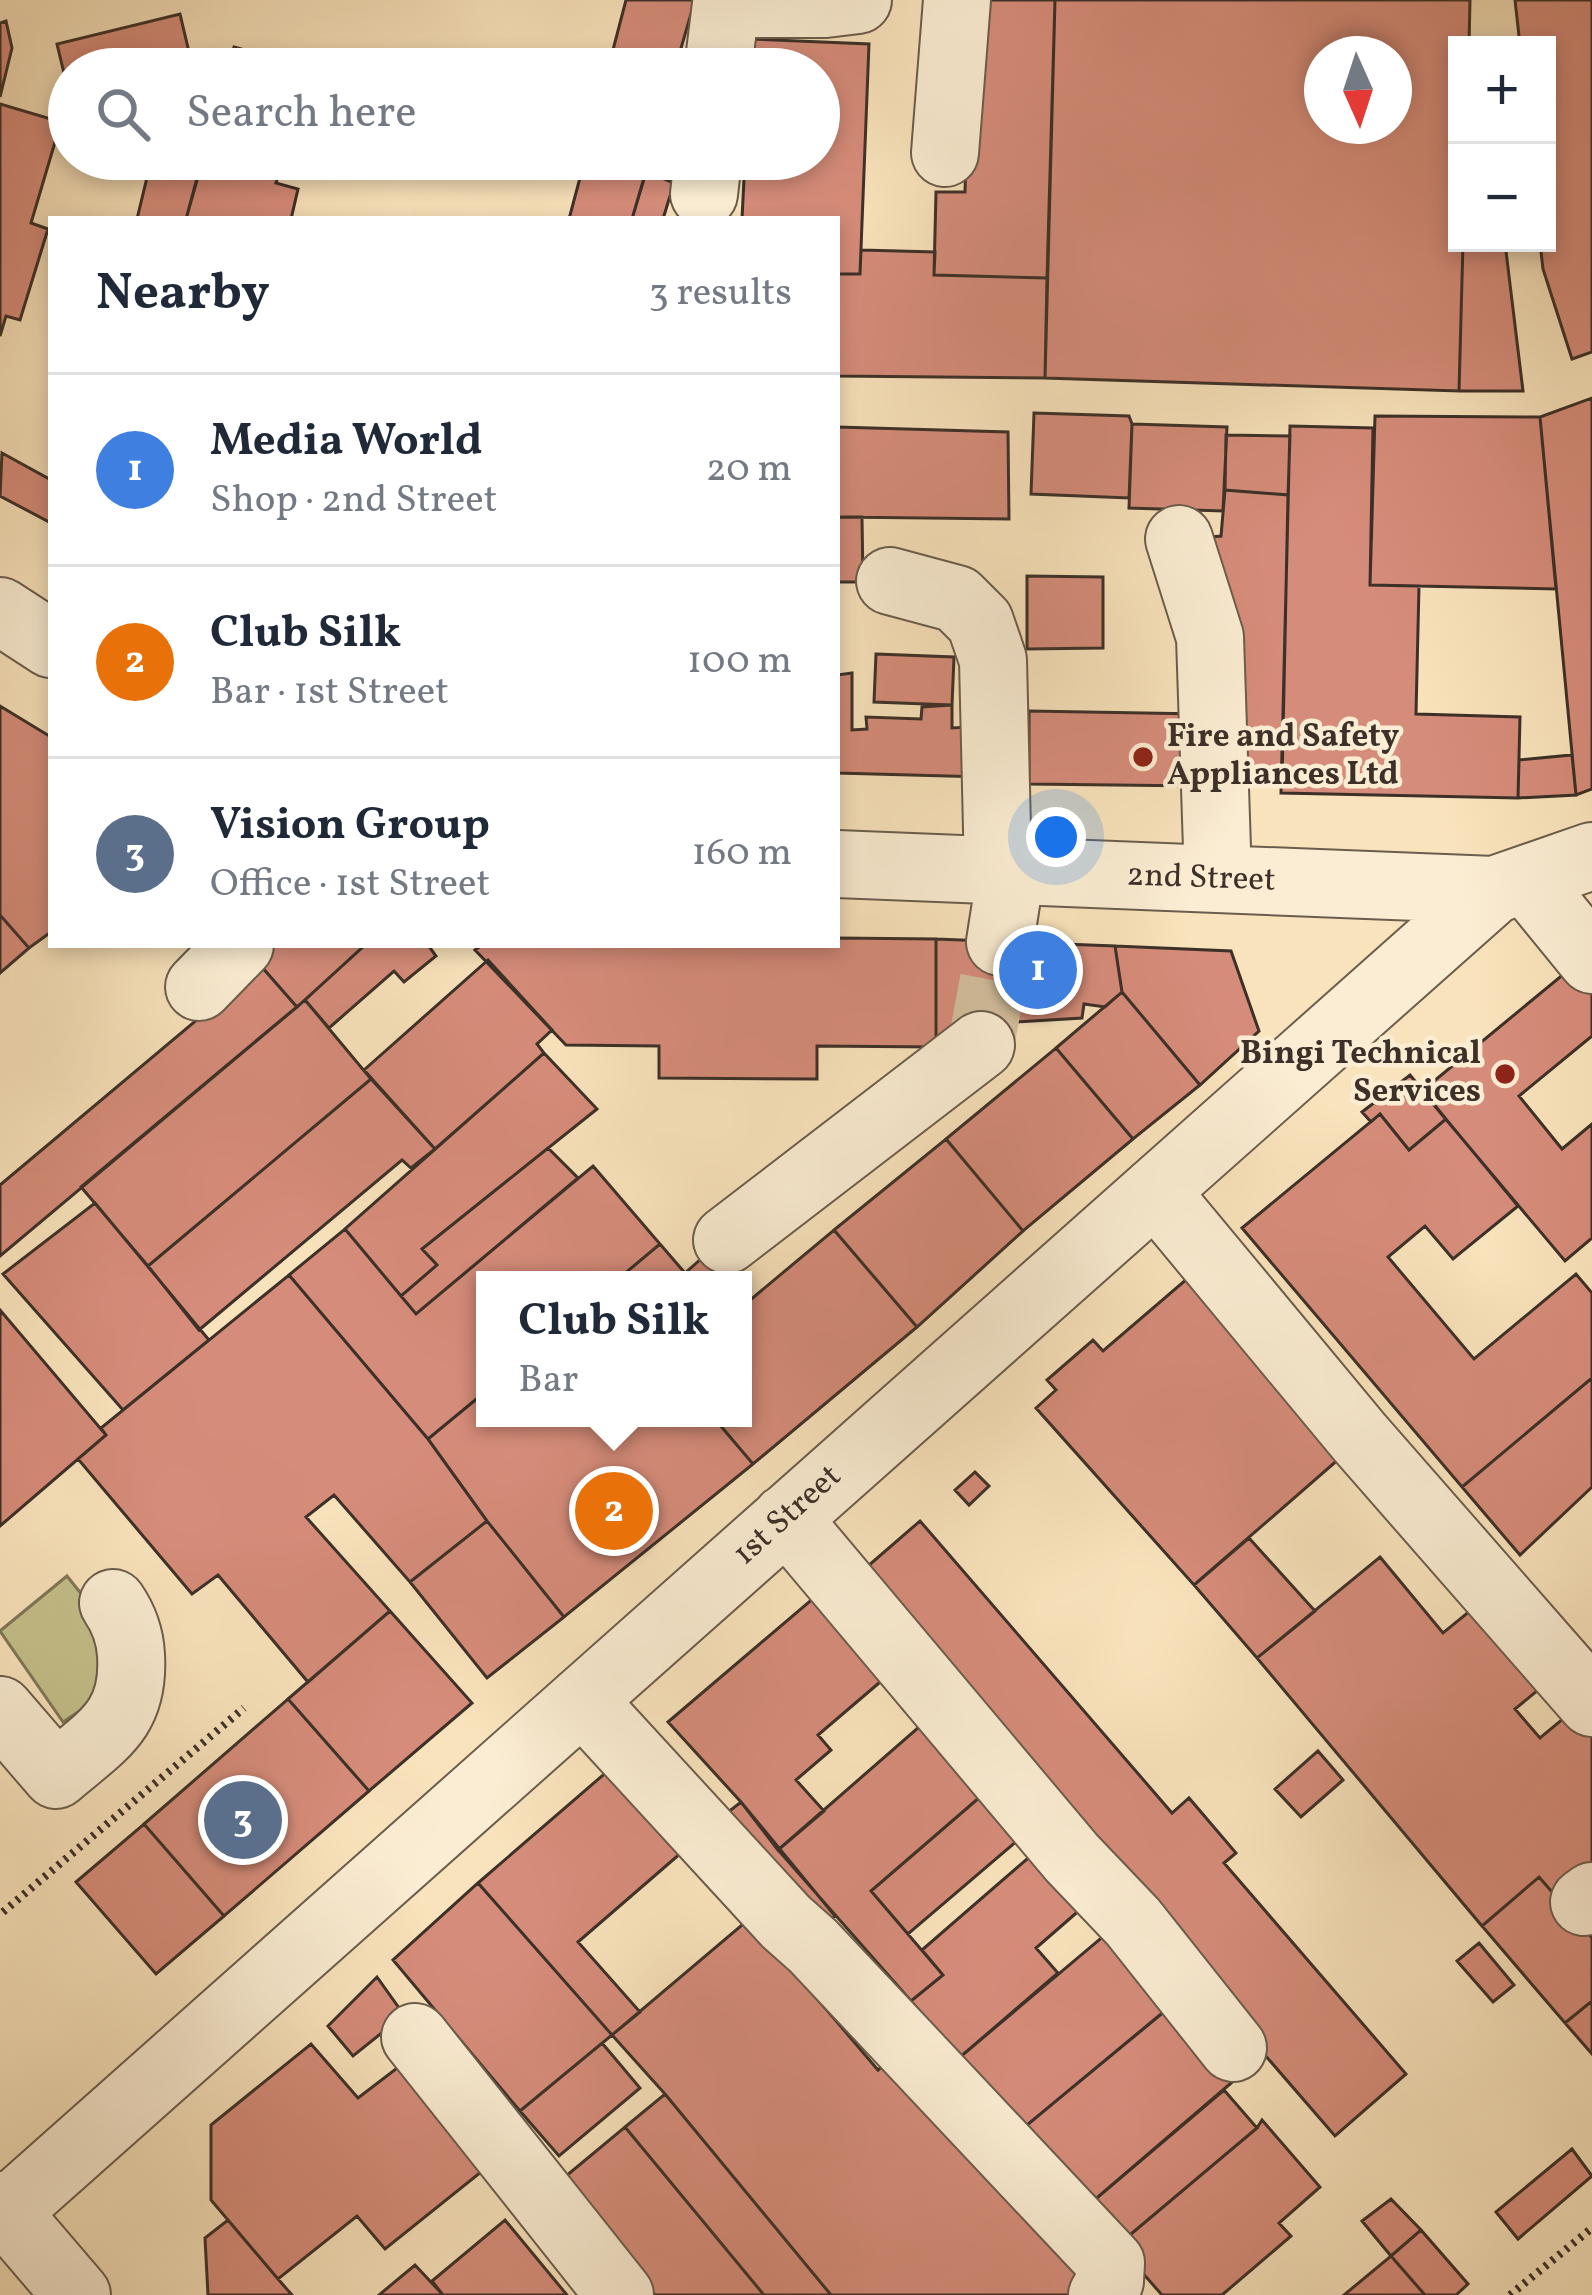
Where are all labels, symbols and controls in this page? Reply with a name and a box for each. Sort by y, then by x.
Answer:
north arrow [1304,36,1412,144]
map controls [1448,36,1556,252]
button: + [1448,36,1556,144]
search box [48,48,840,180]
icon: search [90,81,156,147]
text: Search here [186,83,417,146]
button: − [1448,144,1556,252]
text: Nearby [96,259,270,330]
text: 3 results [649,267,792,321]
text: Media World [210,411,483,474]
text: 1 [127,443,143,497]
text: 20 m [706,443,792,497]
text: Shop · 2nd Street [210,474,497,528]
text: Club Silk [210,603,401,666]
text: 2 [125,635,145,689]
text: 100 m [687,635,792,689]
text: Bar · 1st Street [210,666,449,720]
place label: Fire and Safety Appliances Ltd [1167,715,1400,799]
marker: Fire and Safety Appliances Ltd [1130,744,1156,770]
text: Vision Group [210,795,490,858]
your location [1026,807,1086,867]
text: 3 [125,827,145,881]
text: 160 m [691,827,792,881]
street label: 2nd Street [1126,853,1276,905]
text: Office · 1st Street [210,858,490,912]
pin: 1 [999,925,1077,1015]
place label: Bingi Technical Services [1240,1032,1481,1116]
marker: Bingi Technical Services [1492,1061,1518,1087]
popup [476,1271,752,1427]
text: Club Silk [518,1291,710,1354]
text: Bar [518,1354,578,1408]
street label: 1st Street [724,1455,852,1577]
pin: 2 [575,1466,653,1556]
pin: 3 [204,1775,282,1865]

